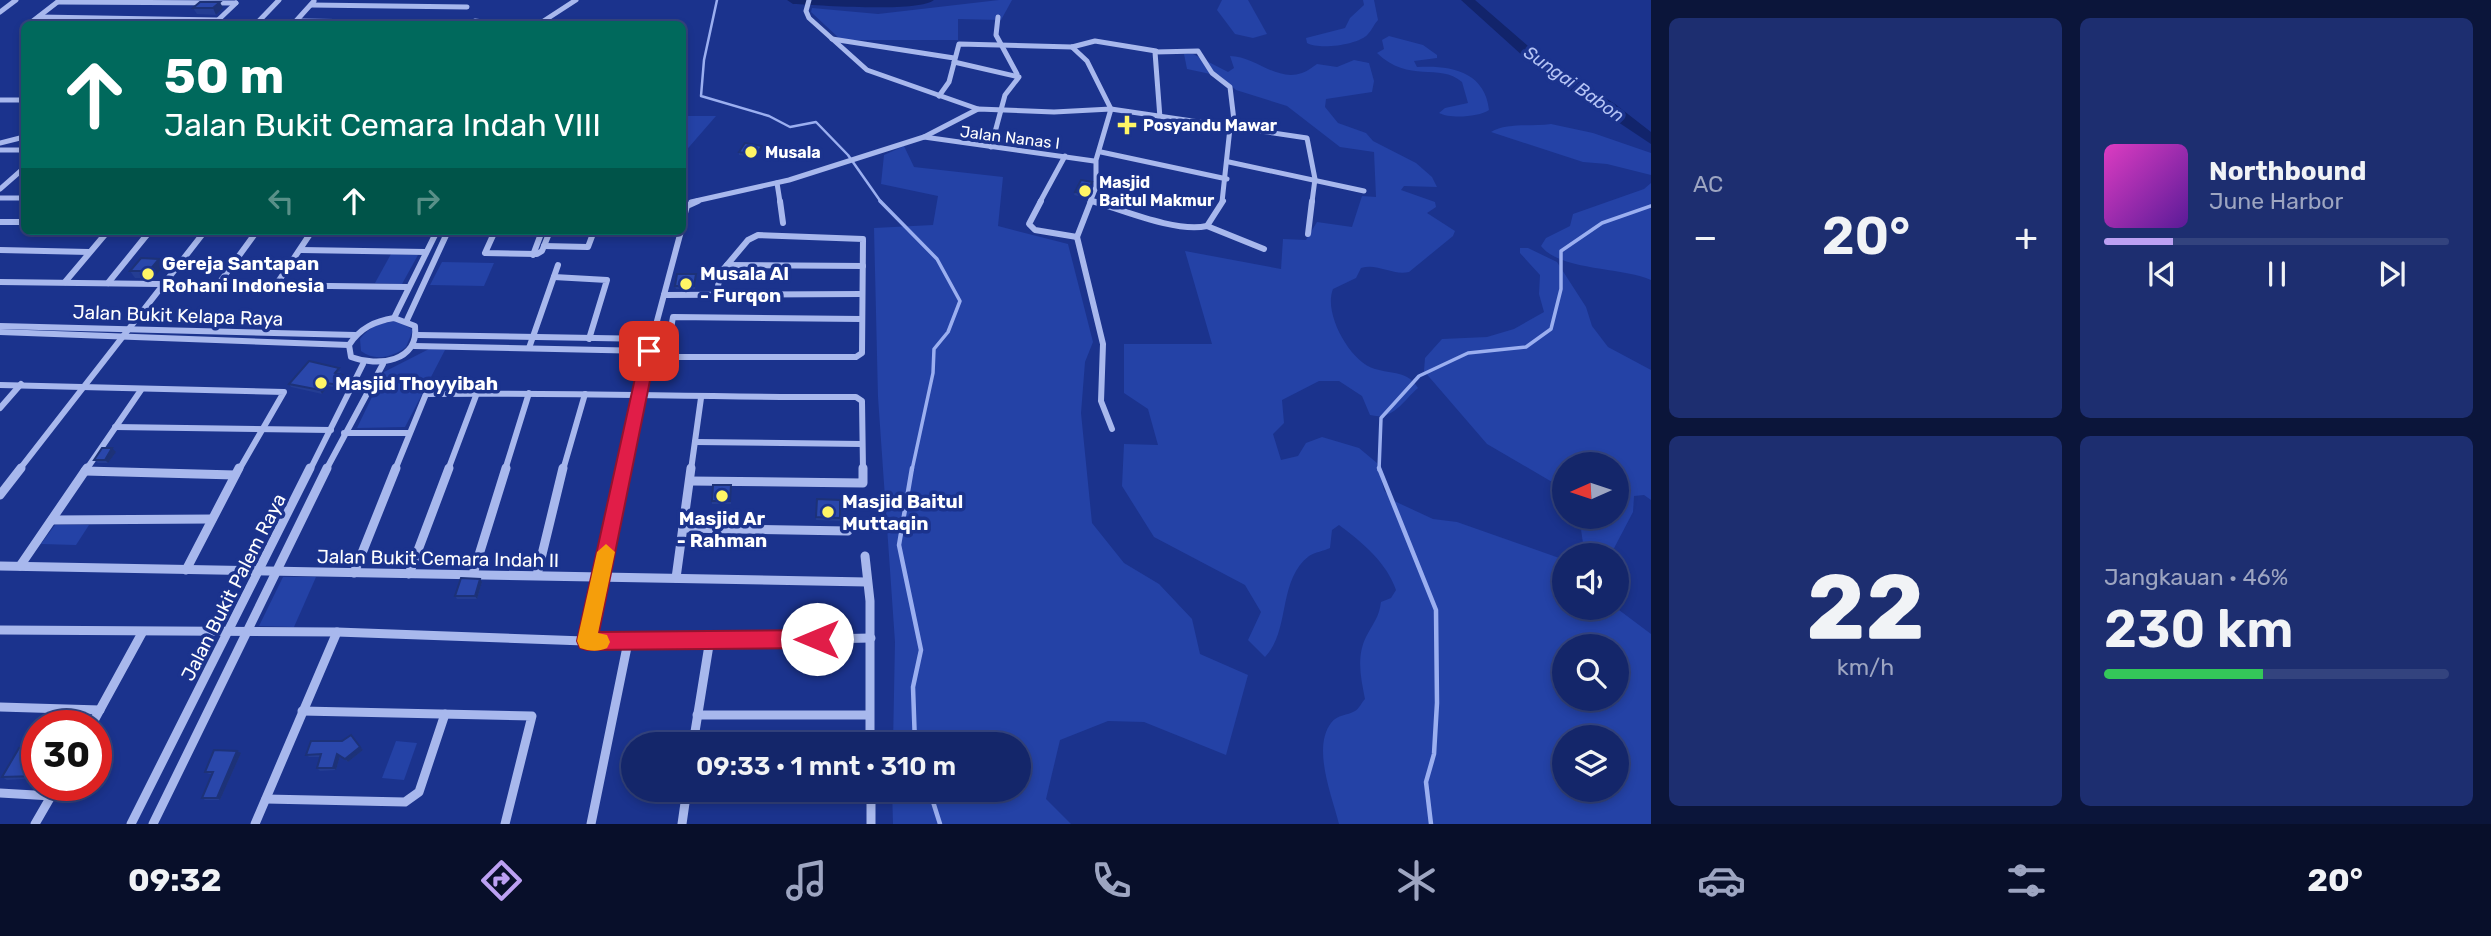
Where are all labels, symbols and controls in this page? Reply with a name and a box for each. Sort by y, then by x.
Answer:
water label: Sungai Babon [1520,41,1628,127]
text: 50 m [164,47,284,105]
icon: ahead [49,49,140,140]
text: Jalan Bukit Cemara Indah VIII [164,106,601,144]
marker: Posyandu Mawar [1117,115,1137,135]
place label: Posyandu Mawar [1143,116,1278,135]
street label: Jalan Nanas I [959,122,1061,153]
place label: Musala [765,143,821,162]
marker: Musala [743,144,759,160]
text: Northbound [2209,156,2367,187]
text: AC [1693,170,1723,198]
place label: Masjid Baitul Makmur [1099,173,1215,210]
icon: left [262,182,300,220]
icon: ahead [335,182,373,220]
icon: right [408,182,446,220]
marker: Masjid Baitul Makmur [1077,183,1093,199]
text: June Harbor [2209,187,2343,215]
text: 20° [1822,205,1910,267]
text: − [1693,214,1718,260]
text: + [2014,214,2038,260]
place label: Gereja Santapan Rohani Indonesia [162,252,325,297]
icon: previous [2143,255,2181,293]
icon: pause [2258,255,2296,293]
icon: next [2373,255,2411,293]
place label: Musala Al - Furqon [700,262,789,307]
marker: Gereja Santapan Rohani Indonesia [140,266,156,282]
marker: Musala Al - Furqon [678,276,694,292]
street label: Jalan Bukit Kelapa Raya [72,300,284,331]
pin [619,321,679,381]
icon: arrive [630,332,668,370]
place label: Masjid Thoyyibah [335,372,498,395]
marker: Masjid Thoyyibah [313,375,329,391]
north arrow [1552,452,1629,528]
map controls [1552,452,1629,802]
marker: Masjid Ar - Rahman [714,488,730,504]
street label: Jalan Bukit Palem Raya [176,490,291,685]
place label: Masjid Baitul Muttaqin [842,490,963,535]
marker: Masjid Baitul Muttaqin [820,504,836,520]
place label: Masjid Ar - Rahman [677,507,767,552]
button: sound [1552,543,1629,620]
street label: Jalan Bukit Cemara Indah II [317,545,559,572]
text: 22 [1806,553,1925,661]
text: Jangkauan · 46% [2104,563,2288,591]
text: 230 km [2104,598,2293,660]
position arrow [780,602,854,676]
button: search [1552,634,1629,711]
text: km/h [1837,653,1894,681]
speed limit sign: 30 [21,710,112,801]
button: layers [1552,725,1629,802]
text: 09:33 · 1 mnt · 310 m [696,751,956,782]
icon: directions [477,856,526,905]
icon: music [782,856,831,905]
icon: phone [1087,856,1136,905]
icon: climate [1392,856,1441,905]
icon: car [1697,856,1746,905]
icon: filters [2002,856,2051,905]
text: 09:32 [128,861,222,899]
text: 20° [2307,861,2363,899]

